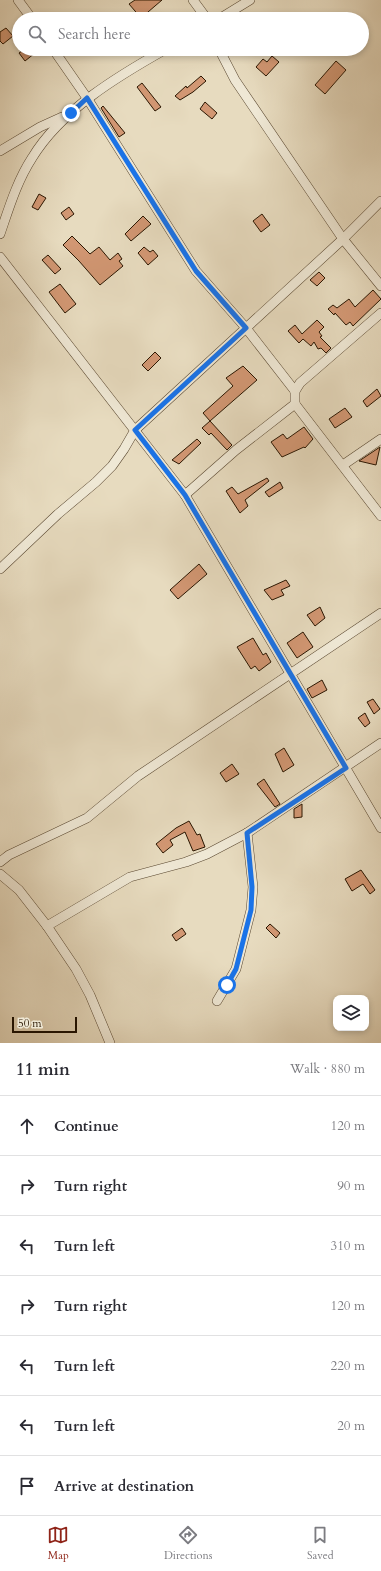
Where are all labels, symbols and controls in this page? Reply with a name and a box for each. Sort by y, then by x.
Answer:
search box [12,12,369,56]
icon: search [26,23,48,45]
text: Search here [58,24,131,44]
route end [62,104,80,122]
route start [218,976,236,994]
map controls [333,995,369,1031]
button: layers [333,995,369,1031]
scale bar [12,1015,77,1034]
text: 50 m [18,1016,42,1031]
text: 11 min [16,1058,70,1081]
text: Walk · 880 m [290,1060,365,1078]
icon: ahead [16,1115,38,1137]
text: Continue [54,1116,119,1136]
text: 120 m [331,1117,365,1135]
icon: right [16,1175,38,1197]
text: Turn right [54,1176,127,1196]
text: 90 m [337,1177,365,1195]
icon: left [16,1235,38,1257]
text: Turn left [54,1236,115,1256]
text: 310 m [331,1237,365,1255]
icon: right [16,1295,38,1317]
text: Turn right [54,1296,127,1316]
text: 120 m [331,1297,365,1315]
icon: left [16,1355,38,1377]
text: Turn left [54,1356,115,1376]
text: 220 m [331,1357,365,1375]
icon: left [16,1415,38,1437]
text: Turn left [54,1416,115,1436]
text: 20 m [337,1417,365,1435]
icon: arrive [16,1475,38,1497]
text: Arrive at destination [54,1476,194,1496]
tab: Map [47,1524,69,1563]
tab: Directions [164,1524,212,1563]
tab: Saved [307,1524,334,1563]

